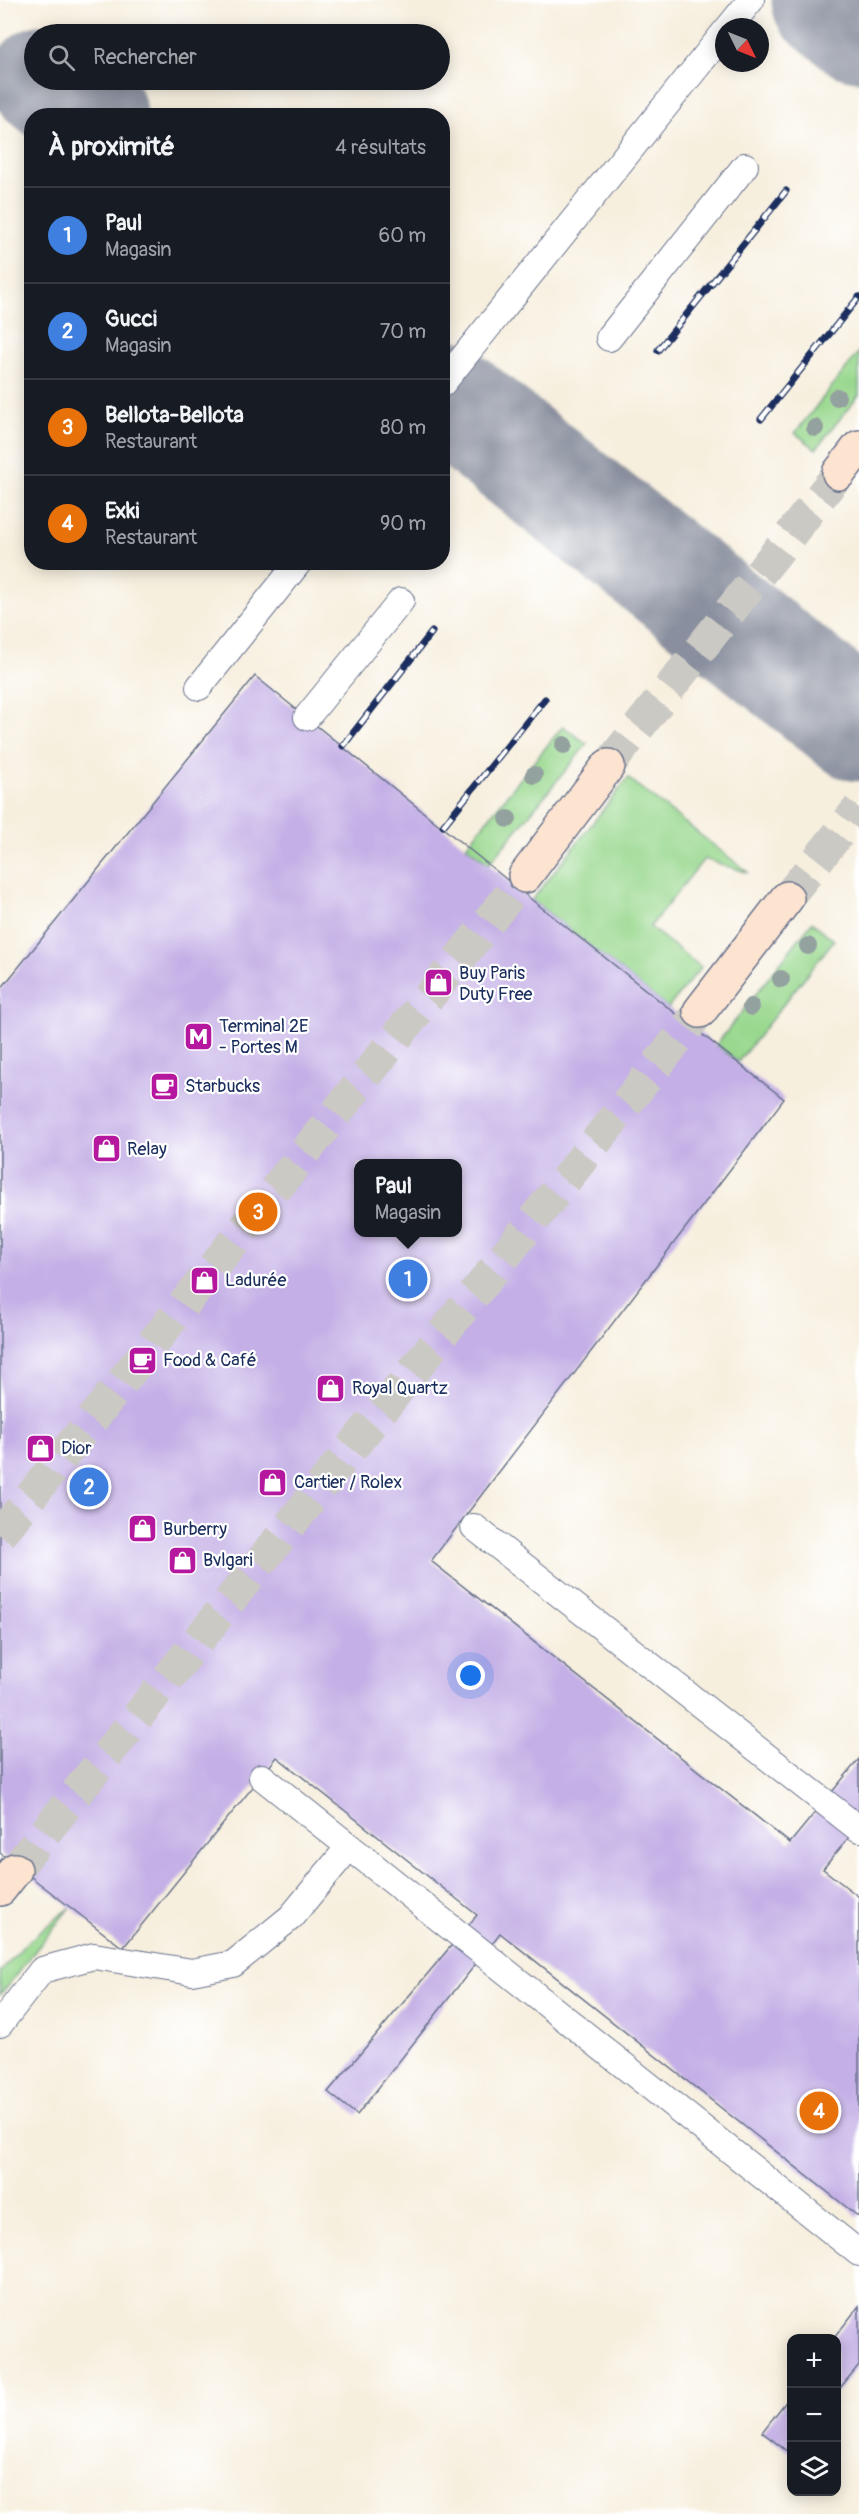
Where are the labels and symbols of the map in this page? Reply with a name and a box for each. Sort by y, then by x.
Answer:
north arrow [715,18,769,72]
place label: Buy Paris Duty Free [459,962,533,1006]
shop icon: Buy Paris Duty Free [422,967,454,999]
place label: Terminal 2E - Portes M [219,1015,308,1059]
metro station icon: Terminal 2E - Portes M [182,1020,214,1052]
cafe icon: Starbucks [148,1070,180,1102]
place label: Starbucks [185,1075,260,1098]
shop icon: Relay [90,1133,122,1165]
place label: Relay [127,1138,167,1161]
pin: 3 [238,1190,278,1234]
pin: 1 [388,1256,428,1302]
shop icon: Ladurée [188,1264,220,1296]
place label: Ladurée [225,1269,286,1292]
cafe icon: Food & Café [126,1344,158,1376]
place label: Food & Café [163,1349,257,1372]
shop icon: Royal Quartz [315,1372,347,1404]
place label: Royal Quartz [352,1377,448,1400]
shop icon: Dior [24,1432,56,1464]
place label: Dior [61,1437,92,1460]
pin: 2 [70,1464,109,1510]
shop icon: Cartier / Rolex [257,1466,289,1498]
place label: Cartier / Rolex [294,1471,402,1494]
shop icon: Burberry [126,1513,158,1545]
place label: Burberry [163,1518,227,1541]
shop icon: Bvlgari [166,1544,198,1576]
place label: Bvlgari [203,1549,253,1572]
your location [456,1661,485,1690]
pin: 4 [800,2088,838,2134]

